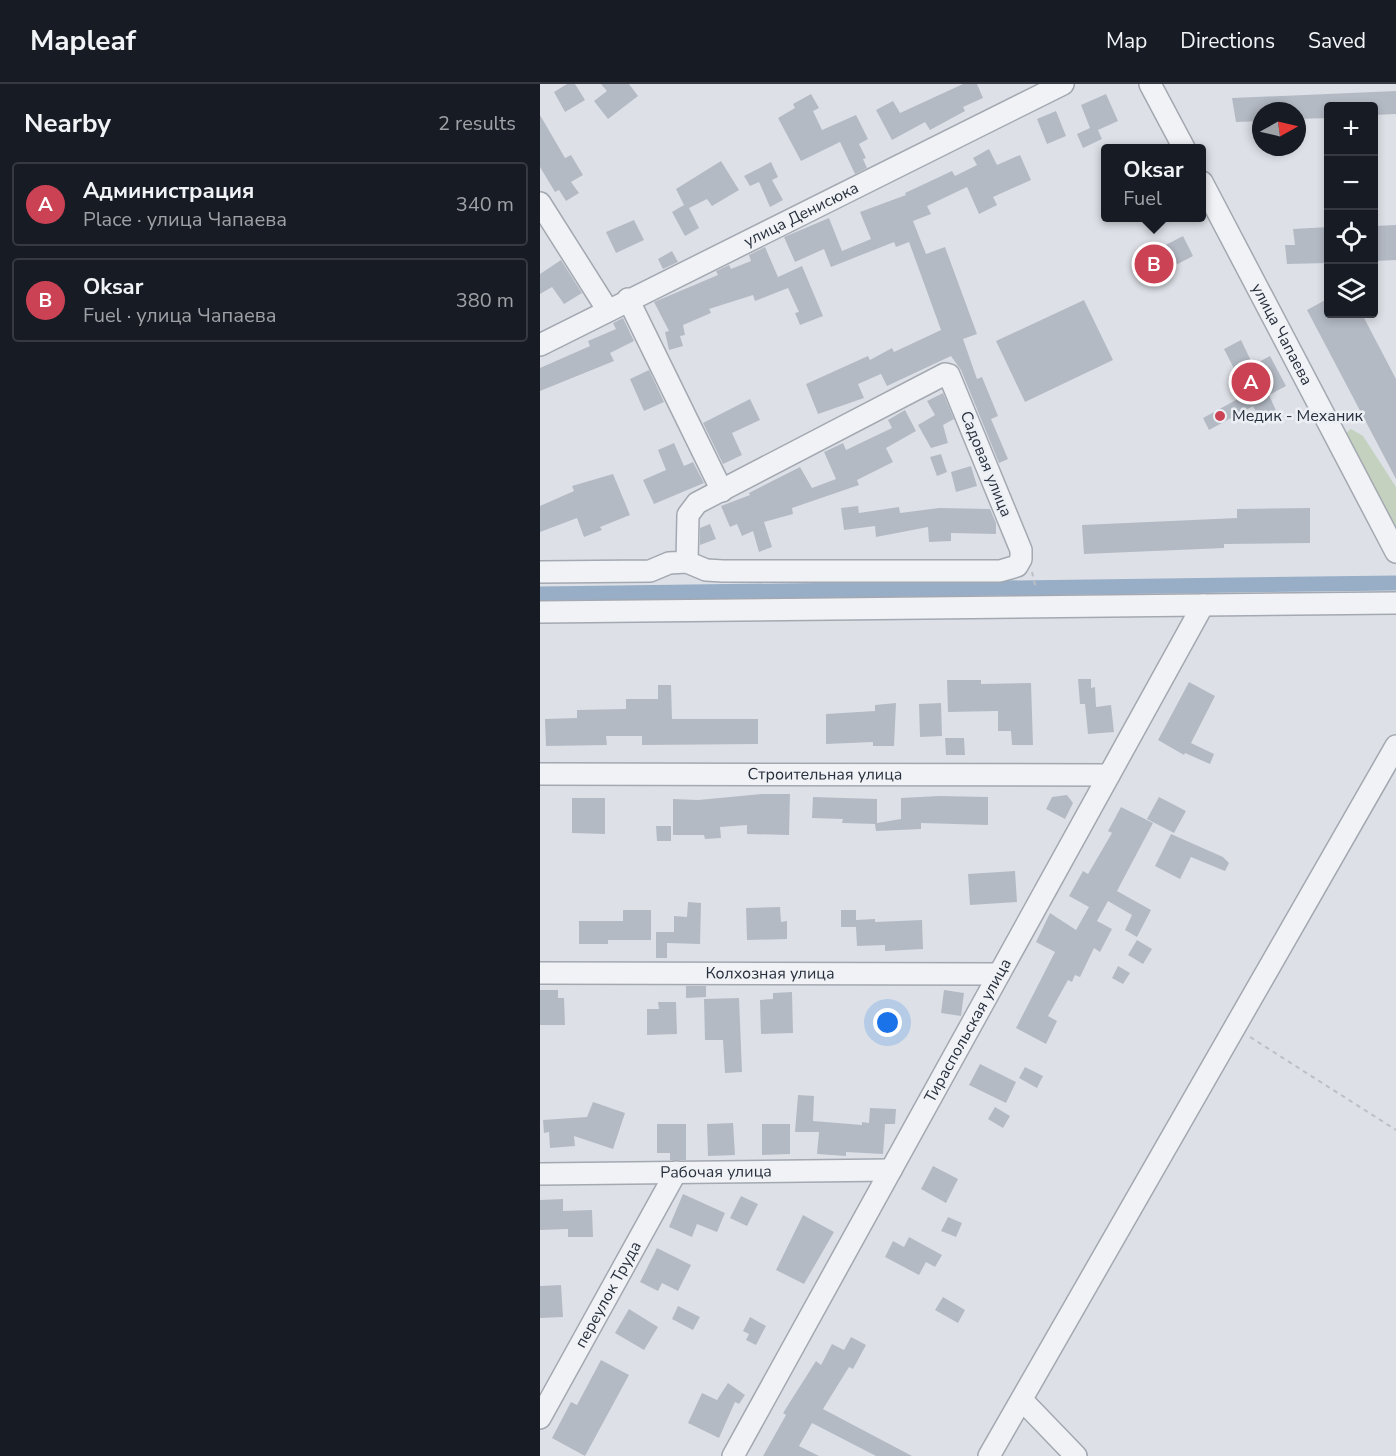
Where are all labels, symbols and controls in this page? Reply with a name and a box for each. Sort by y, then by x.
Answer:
text: Mapleaf [30,22,136,60]
text: Map [1106,27,1147,55]
text: Directions [1180,27,1275,55]
text: Saved [1308,27,1366,55]
north arrow [1252,102,1306,156]
map controls [1324,102,1378,318]
button: + [1324,102,1378,156]
text: Nearby [24,106,111,141]
text: 2 results [438,110,516,137]
popup [1101,144,1206,222]
text: Oksar [1123,155,1184,185]
button: − [1324,156,1378,210]
text: Администрация [83,176,254,206]
street label: улица Денисюка [740,177,862,253]
text: Fuel [1123,185,1162,212]
text: A [38,191,53,218]
text: 340 m [456,191,514,218]
text: Place · улица Чапаева [83,206,287,233]
button: locate [1324,210,1378,264]
pin: B [1134,242,1174,286]
button: layers [1324,264,1378,318]
text: Oksar [83,272,143,302]
street label: улица Чапаева [1246,279,1318,389]
text: B [39,287,52,314]
text: 380 m [456,287,514,314]
text: Fuel · улица Чапаева [83,302,277,329]
pin: A [1232,360,1270,404]
place label: Медик - Механик [1232,405,1364,427]
street label: Садовая улица [955,408,1017,520]
marker: Медик - Механик [1213,409,1227,423]
street label: Строительная улица [748,763,902,786]
street label: Тираспольская улица [919,955,1017,1107]
street label: Колхозная улица [705,962,835,985]
your location [873,1008,902,1037]
street label: Рабочая улица [660,1160,772,1184]
street label: переулок Труда [570,1237,647,1352]

